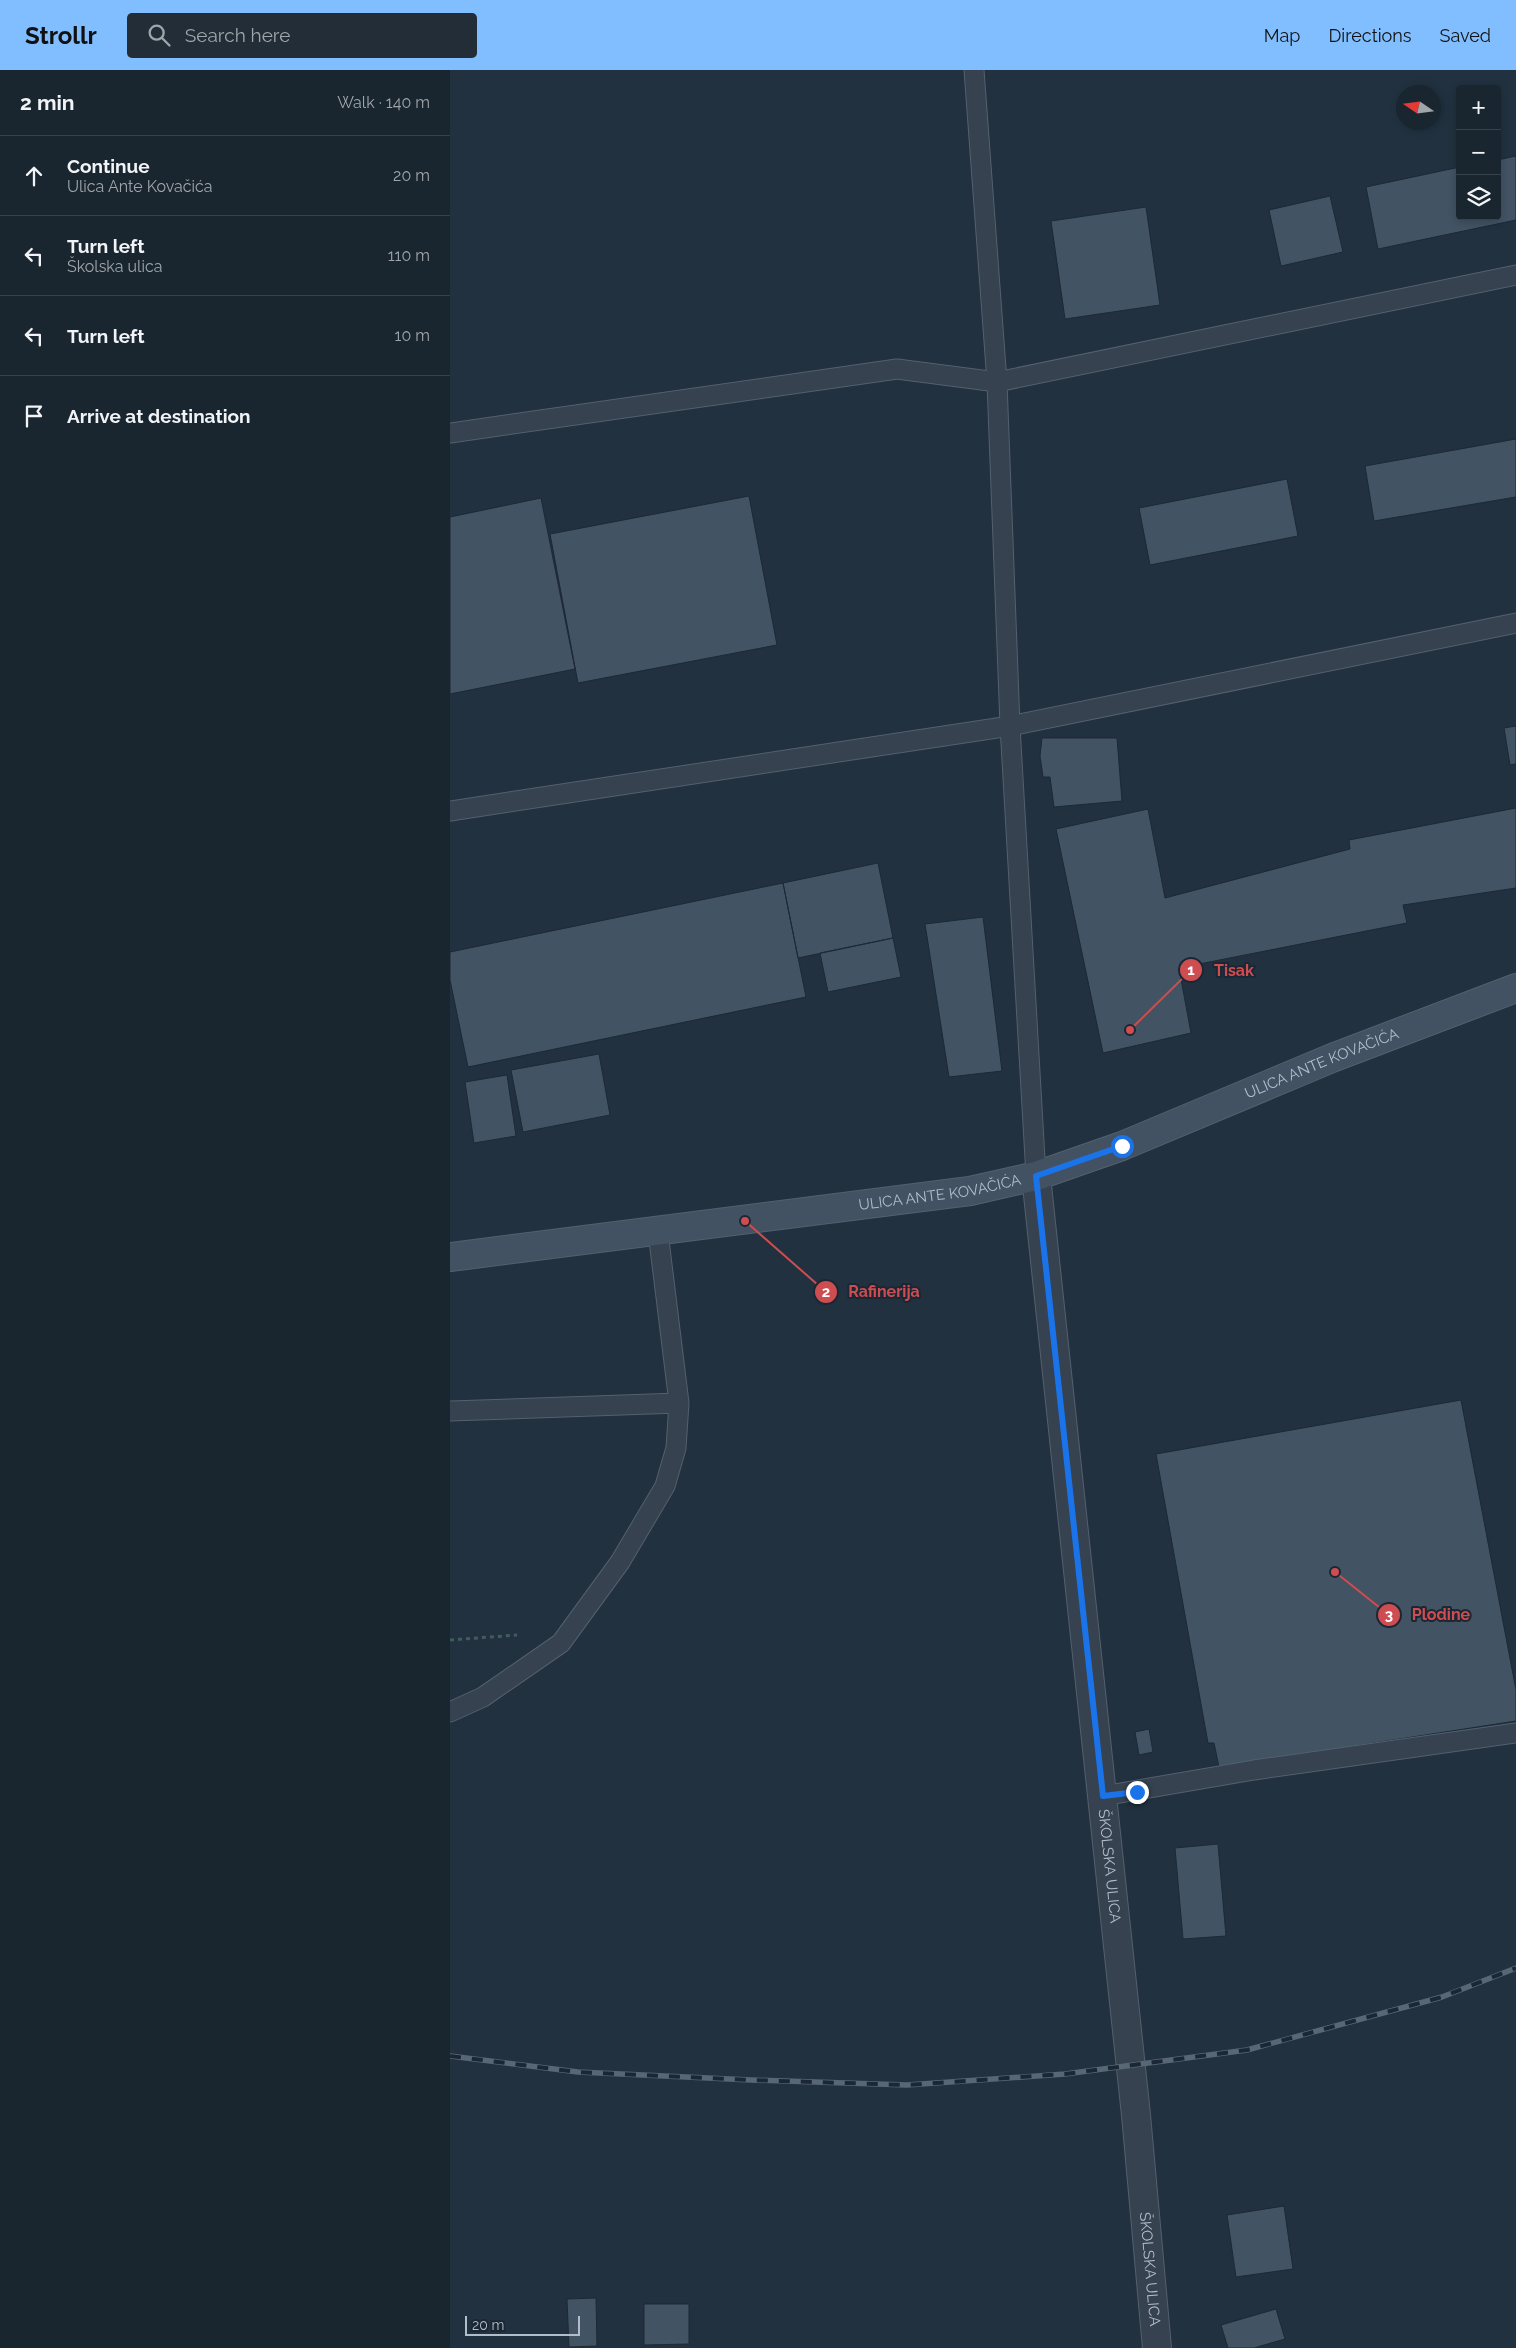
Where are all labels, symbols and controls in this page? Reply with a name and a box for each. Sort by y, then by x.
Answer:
search box [127,13,477,58]
text: Strollr [25,21,97,50]
icon: search [145,21,173,49]
text: Search here [185,24,290,46]
text: Map [1264,25,1300,46]
text: Directions [1328,25,1412,46]
text: Saved [1440,25,1491,46]
north arrow [1396,85,1441,130]
map controls [1456,85,1501,220]
button: + [1456,85,1501,130]
text: 2 min [20,90,74,115]
text: Walk · 140 m [337,93,430,112]
button: − [1456,130,1501,175]
text: Continue [67,155,150,177]
icon: ahead [20,162,48,190]
text: 20 m [393,166,430,185]
button: layers [1456,175,1501,220]
text: Ulica Ante Kovačića [67,177,213,196]
text: Turn left [67,235,144,257]
icon: left [20,242,48,270]
text: 110 m [388,246,430,265]
text: Školska ulica [67,257,162,276]
icon: left [20,322,48,350]
text: Turn left [67,325,144,347]
text: 10 m [395,326,430,345]
icon: arrive [20,402,48,430]
text: Arrive at destination [67,405,251,427]
callout: Tisak [1179,955,1264,986]
text: 1 [1187,961,1195,979]
text: Tisak [1214,961,1254,980]
street label: ULICA ANTE KOVAČIĆA [1242,1025,1401,1103]
route start [1111,1135,1134,1158]
street label: ULICA ANTE KOVAČIĆA [857,1171,1023,1214]
callout: Rafinerija [814,1276,930,1307]
text: Rafinerija [848,1282,920,1301]
text: 2 [822,1283,830,1301]
callout: Plodine [1377,1599,1480,1630]
text: Plodine [1412,1605,1471,1624]
text: 3 [1385,1606,1393,1624]
route end [1126,1781,1149,1804]
street label: ŠKOLSKA ULICA [1094,1808,1125,1924]
street label: ŠKOLSKA ULICA [1136,2211,1164,2327]
scale bar [465,2313,580,2336]
text: 20 m [472,2317,504,2333]

